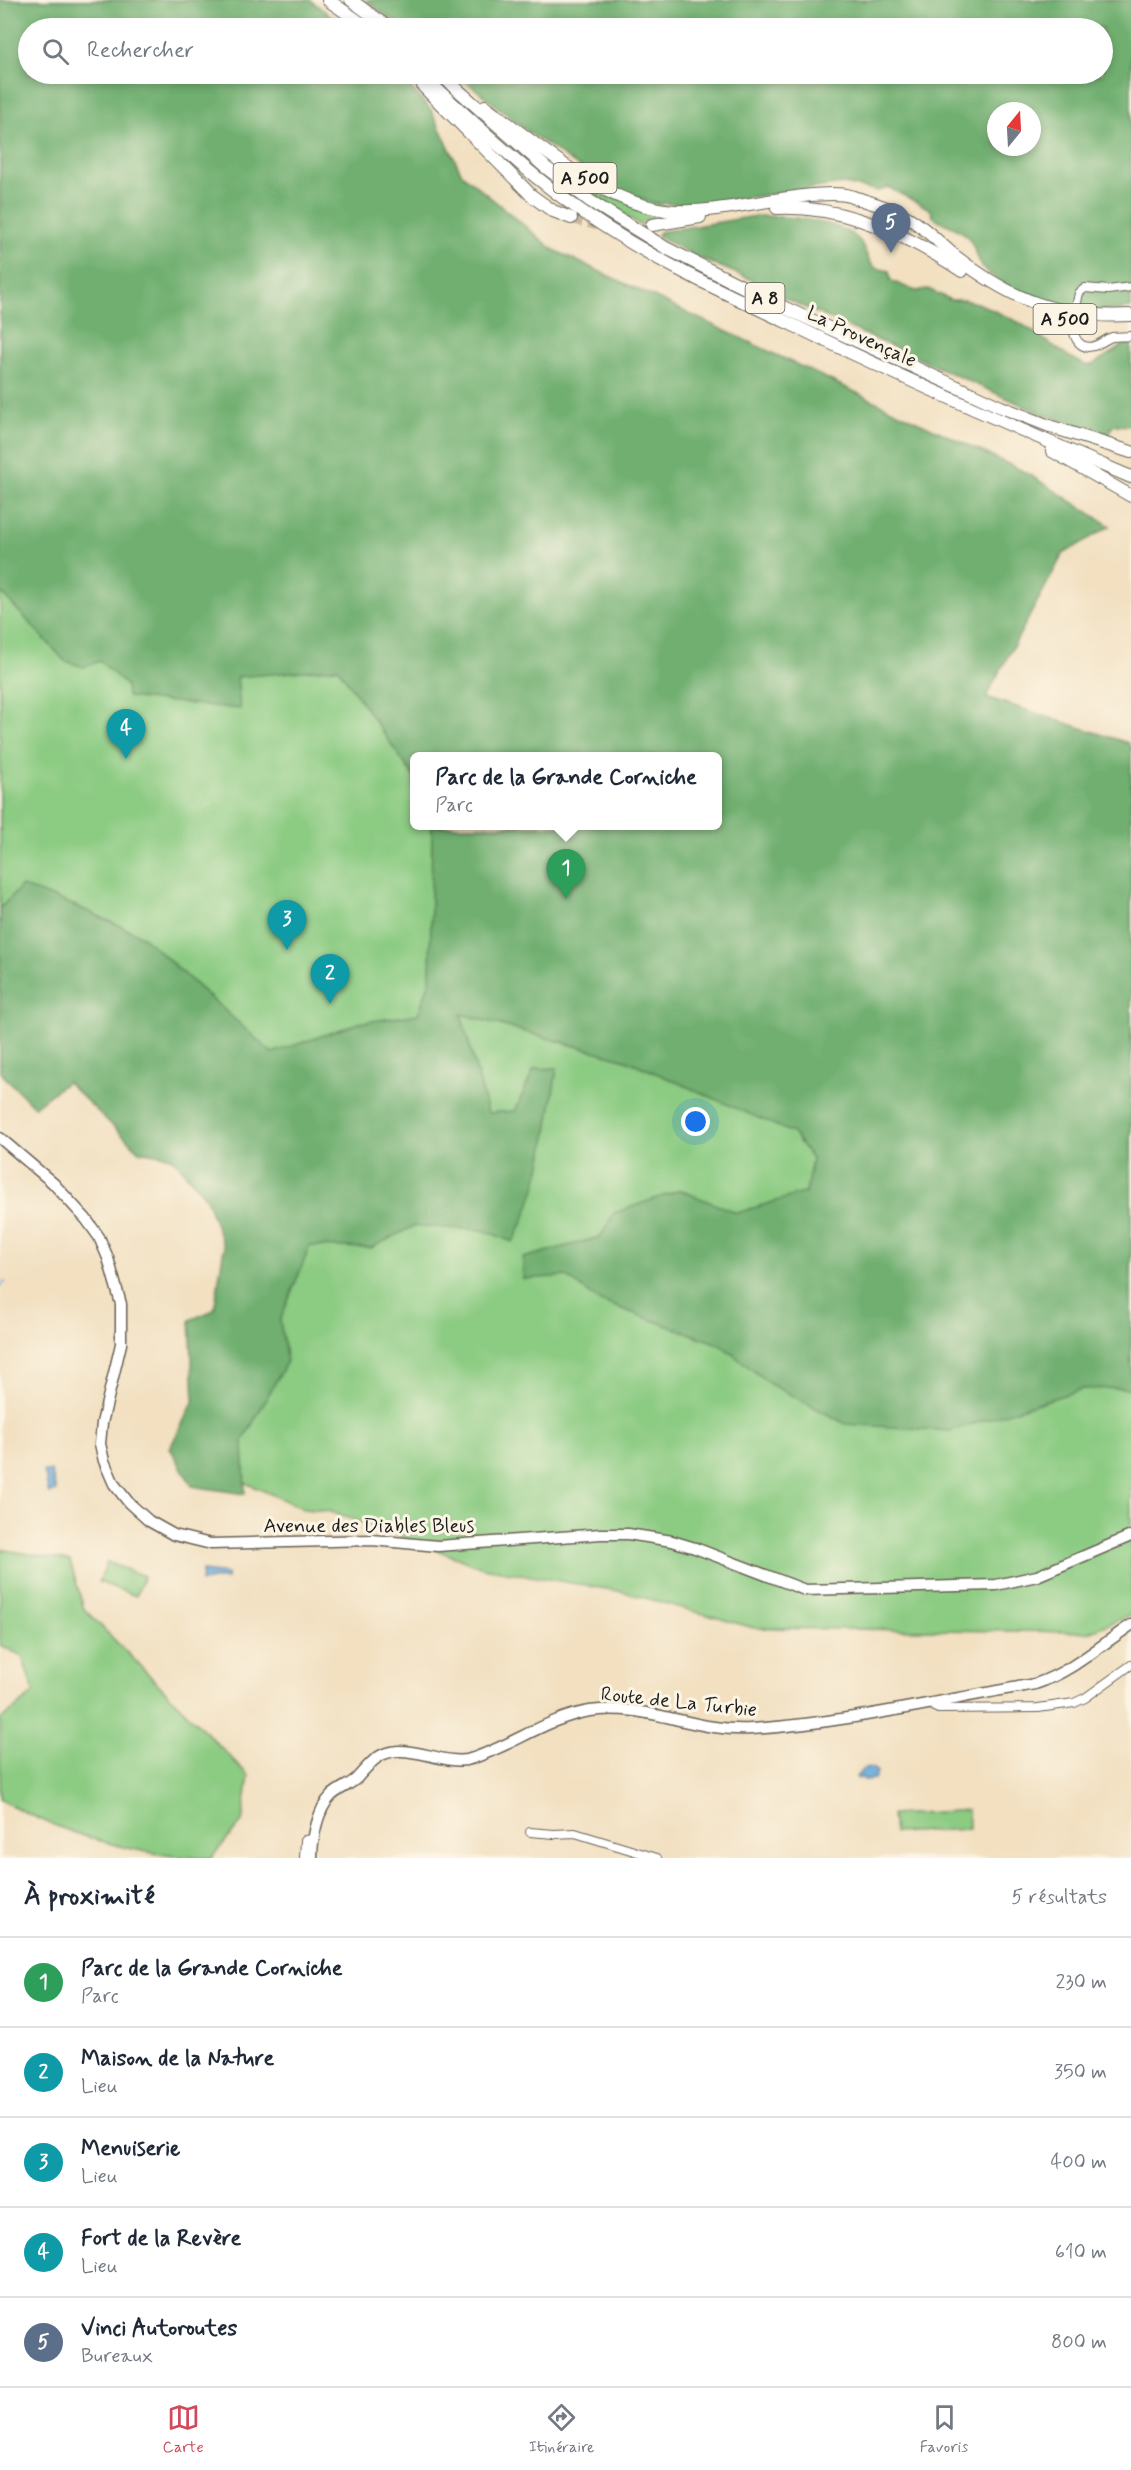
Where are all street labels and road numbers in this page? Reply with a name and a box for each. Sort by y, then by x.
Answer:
road number: A 500 [554,163,616,193]
road number: A 8 [746,283,784,313]
street label: La Provençale [802,300,921,375]
road number: A 500 [1034,304,1096,334]
street label: Avenue des Diables Bleus [263,1513,475,1540]
street label: Route de La Turbie [600,1681,758,1724]

